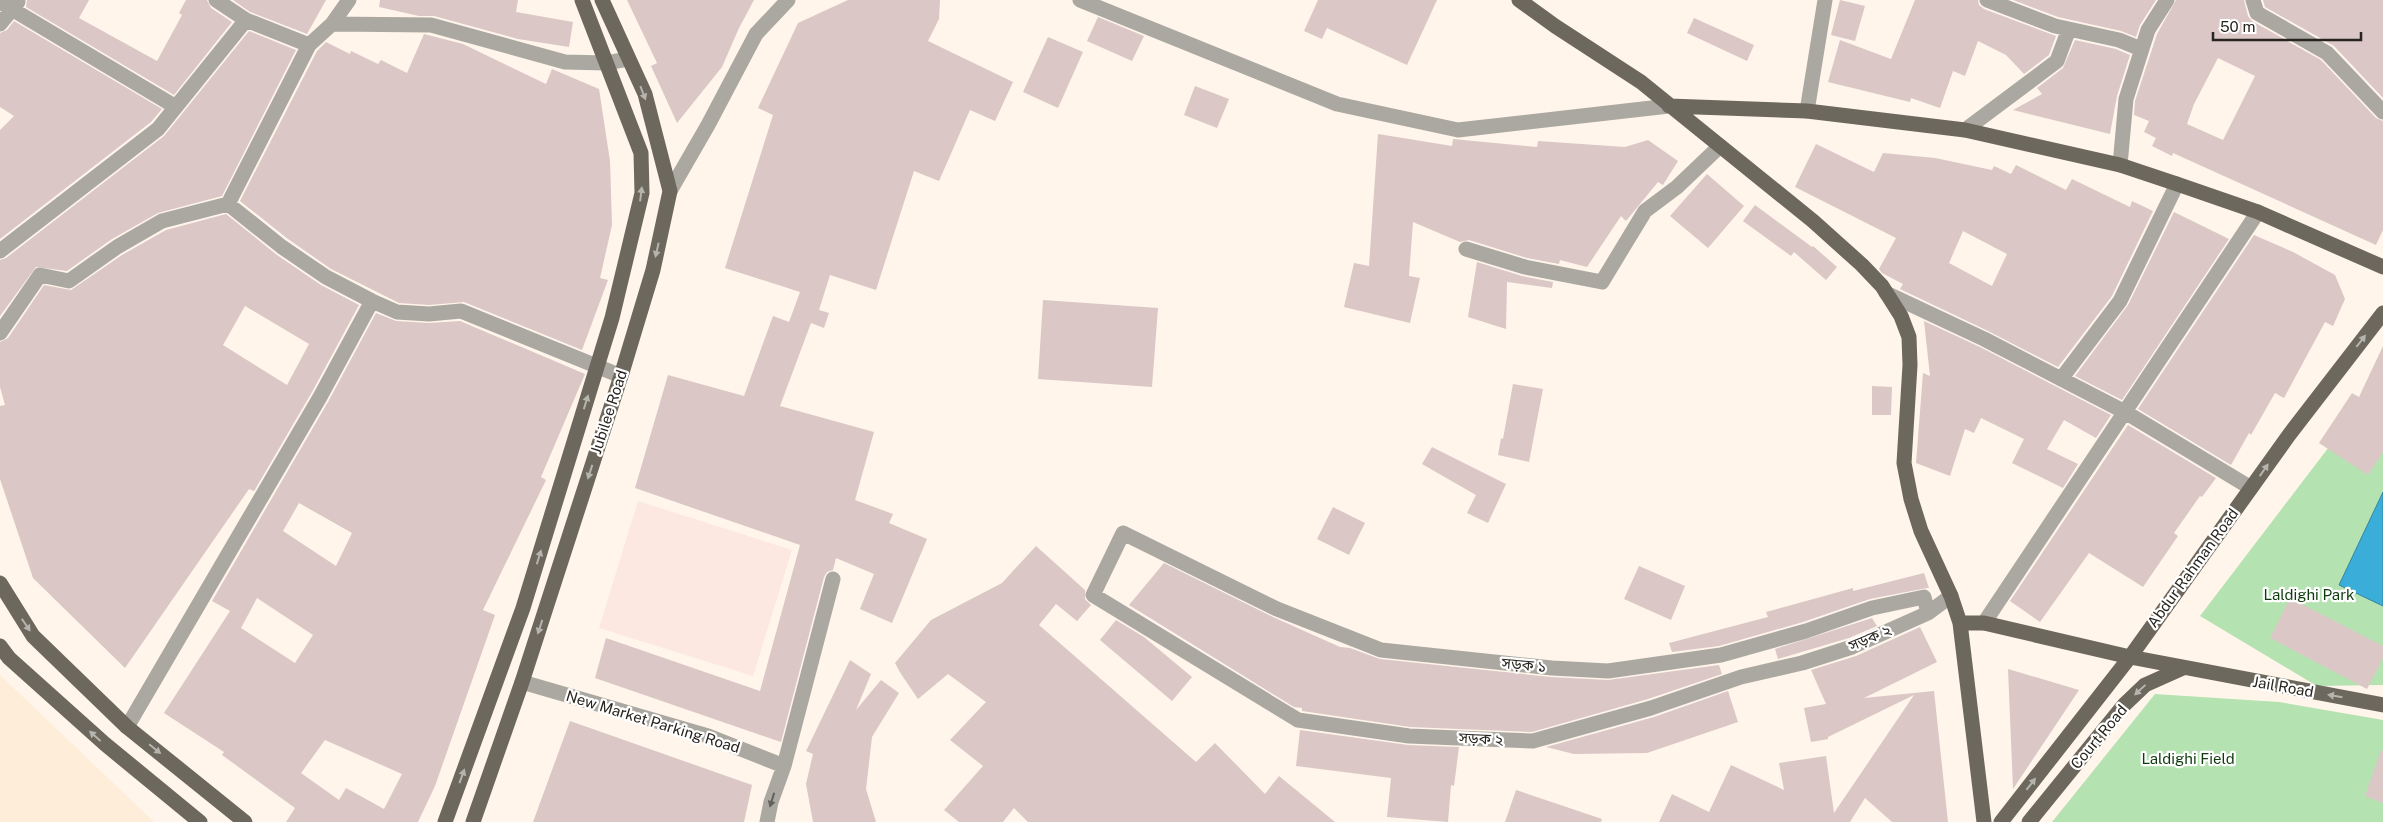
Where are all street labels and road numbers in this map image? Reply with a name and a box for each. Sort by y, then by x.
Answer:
street label: Jubilee Road [587,368,630,456]
street label: Abdur Rahman Road [2144,505,2241,630]
street label: সড়ক ২ [1845,621,1894,654]
street label: সড়ক ১ [1500,654,1547,675]
street label: Jail Road [2251,673,2315,700]
street label: New Market Parking Road [564,687,742,756]
street label: Court Road [2067,701,2130,772]
street label: সড়ক ২ [1457,729,1504,748]

